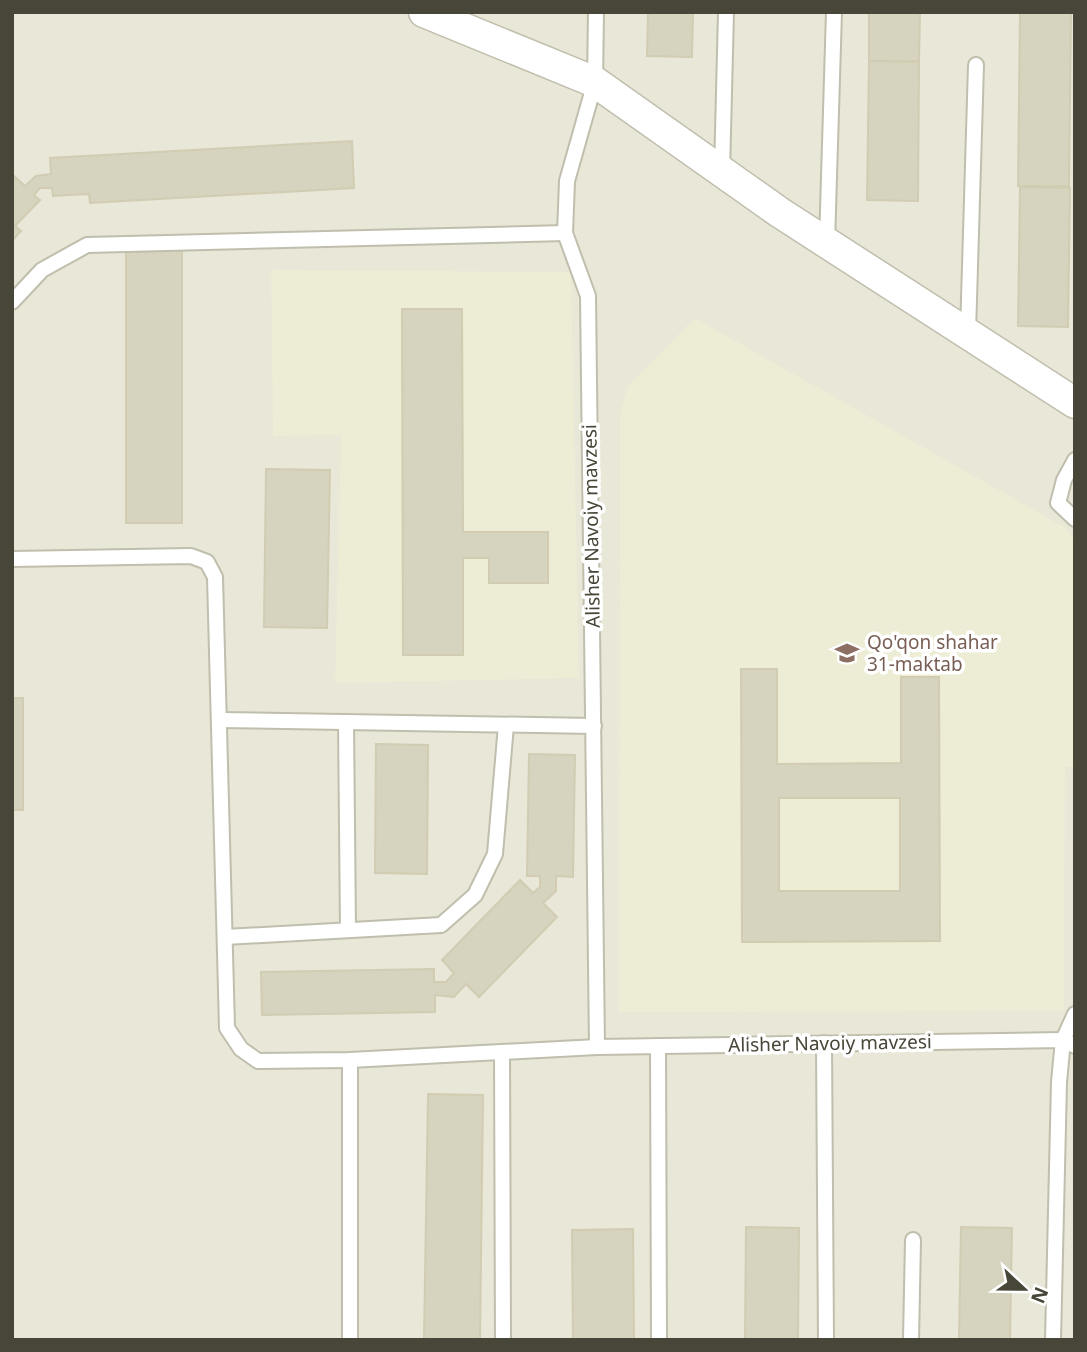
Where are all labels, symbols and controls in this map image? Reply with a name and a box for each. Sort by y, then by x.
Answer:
street label: Alisher Navoiy mavzesi [576,424,606,628]
place label: Qo'qon shahar 31-maktab [867,629,998,677]
school or university icon: Qo'qon shahar 31-maktab [833,639,861,667]
street label: Alisher Navoiy mavzesi [728,1028,932,1058]
north arrow [989,1254,1059,1324]
text: N [1025,1283,1055,1307]

